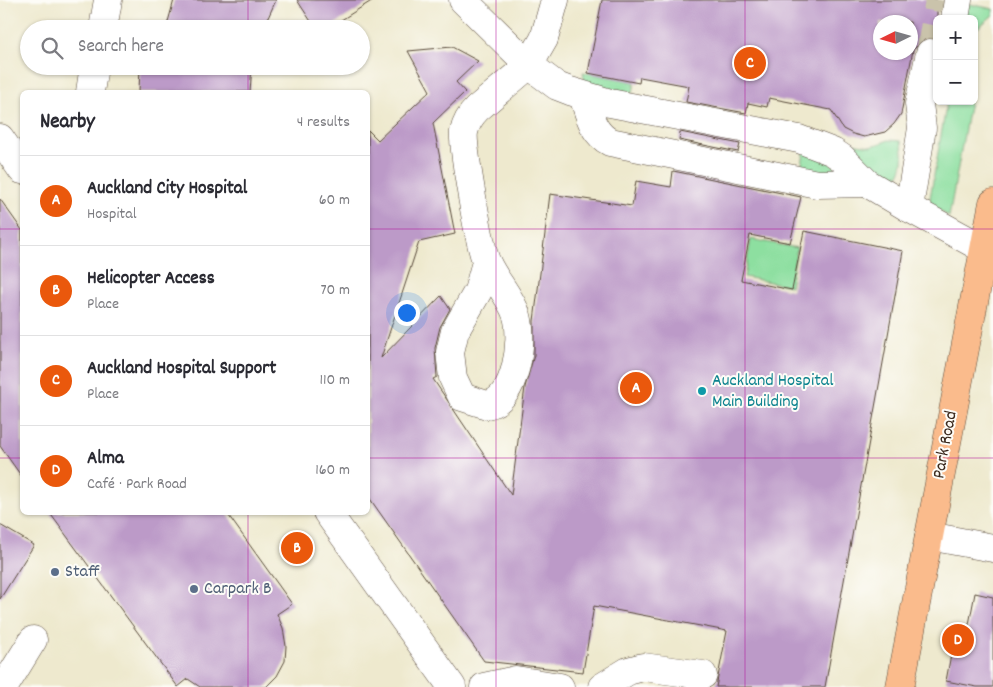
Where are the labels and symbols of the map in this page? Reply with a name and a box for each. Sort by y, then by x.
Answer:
north arrow [873,15,918,60]
pin: C [734,44,766,82]
your location [394,300,420,326]
pin: A [620,369,652,407]
place label: Auckland Hospital Main Building [712,369,834,415]
marker: Auckland Hospital Main Building [696,385,708,397]
street label: Park Road [927,409,965,481]
pin: B [281,529,313,567]
place label: Staff [65,560,100,585]
marker: Staff [49,566,61,578]
place label: Carpark B [204,577,271,602]
marker: Carpark B [188,583,200,595]
pin: D [942,621,974,659]

